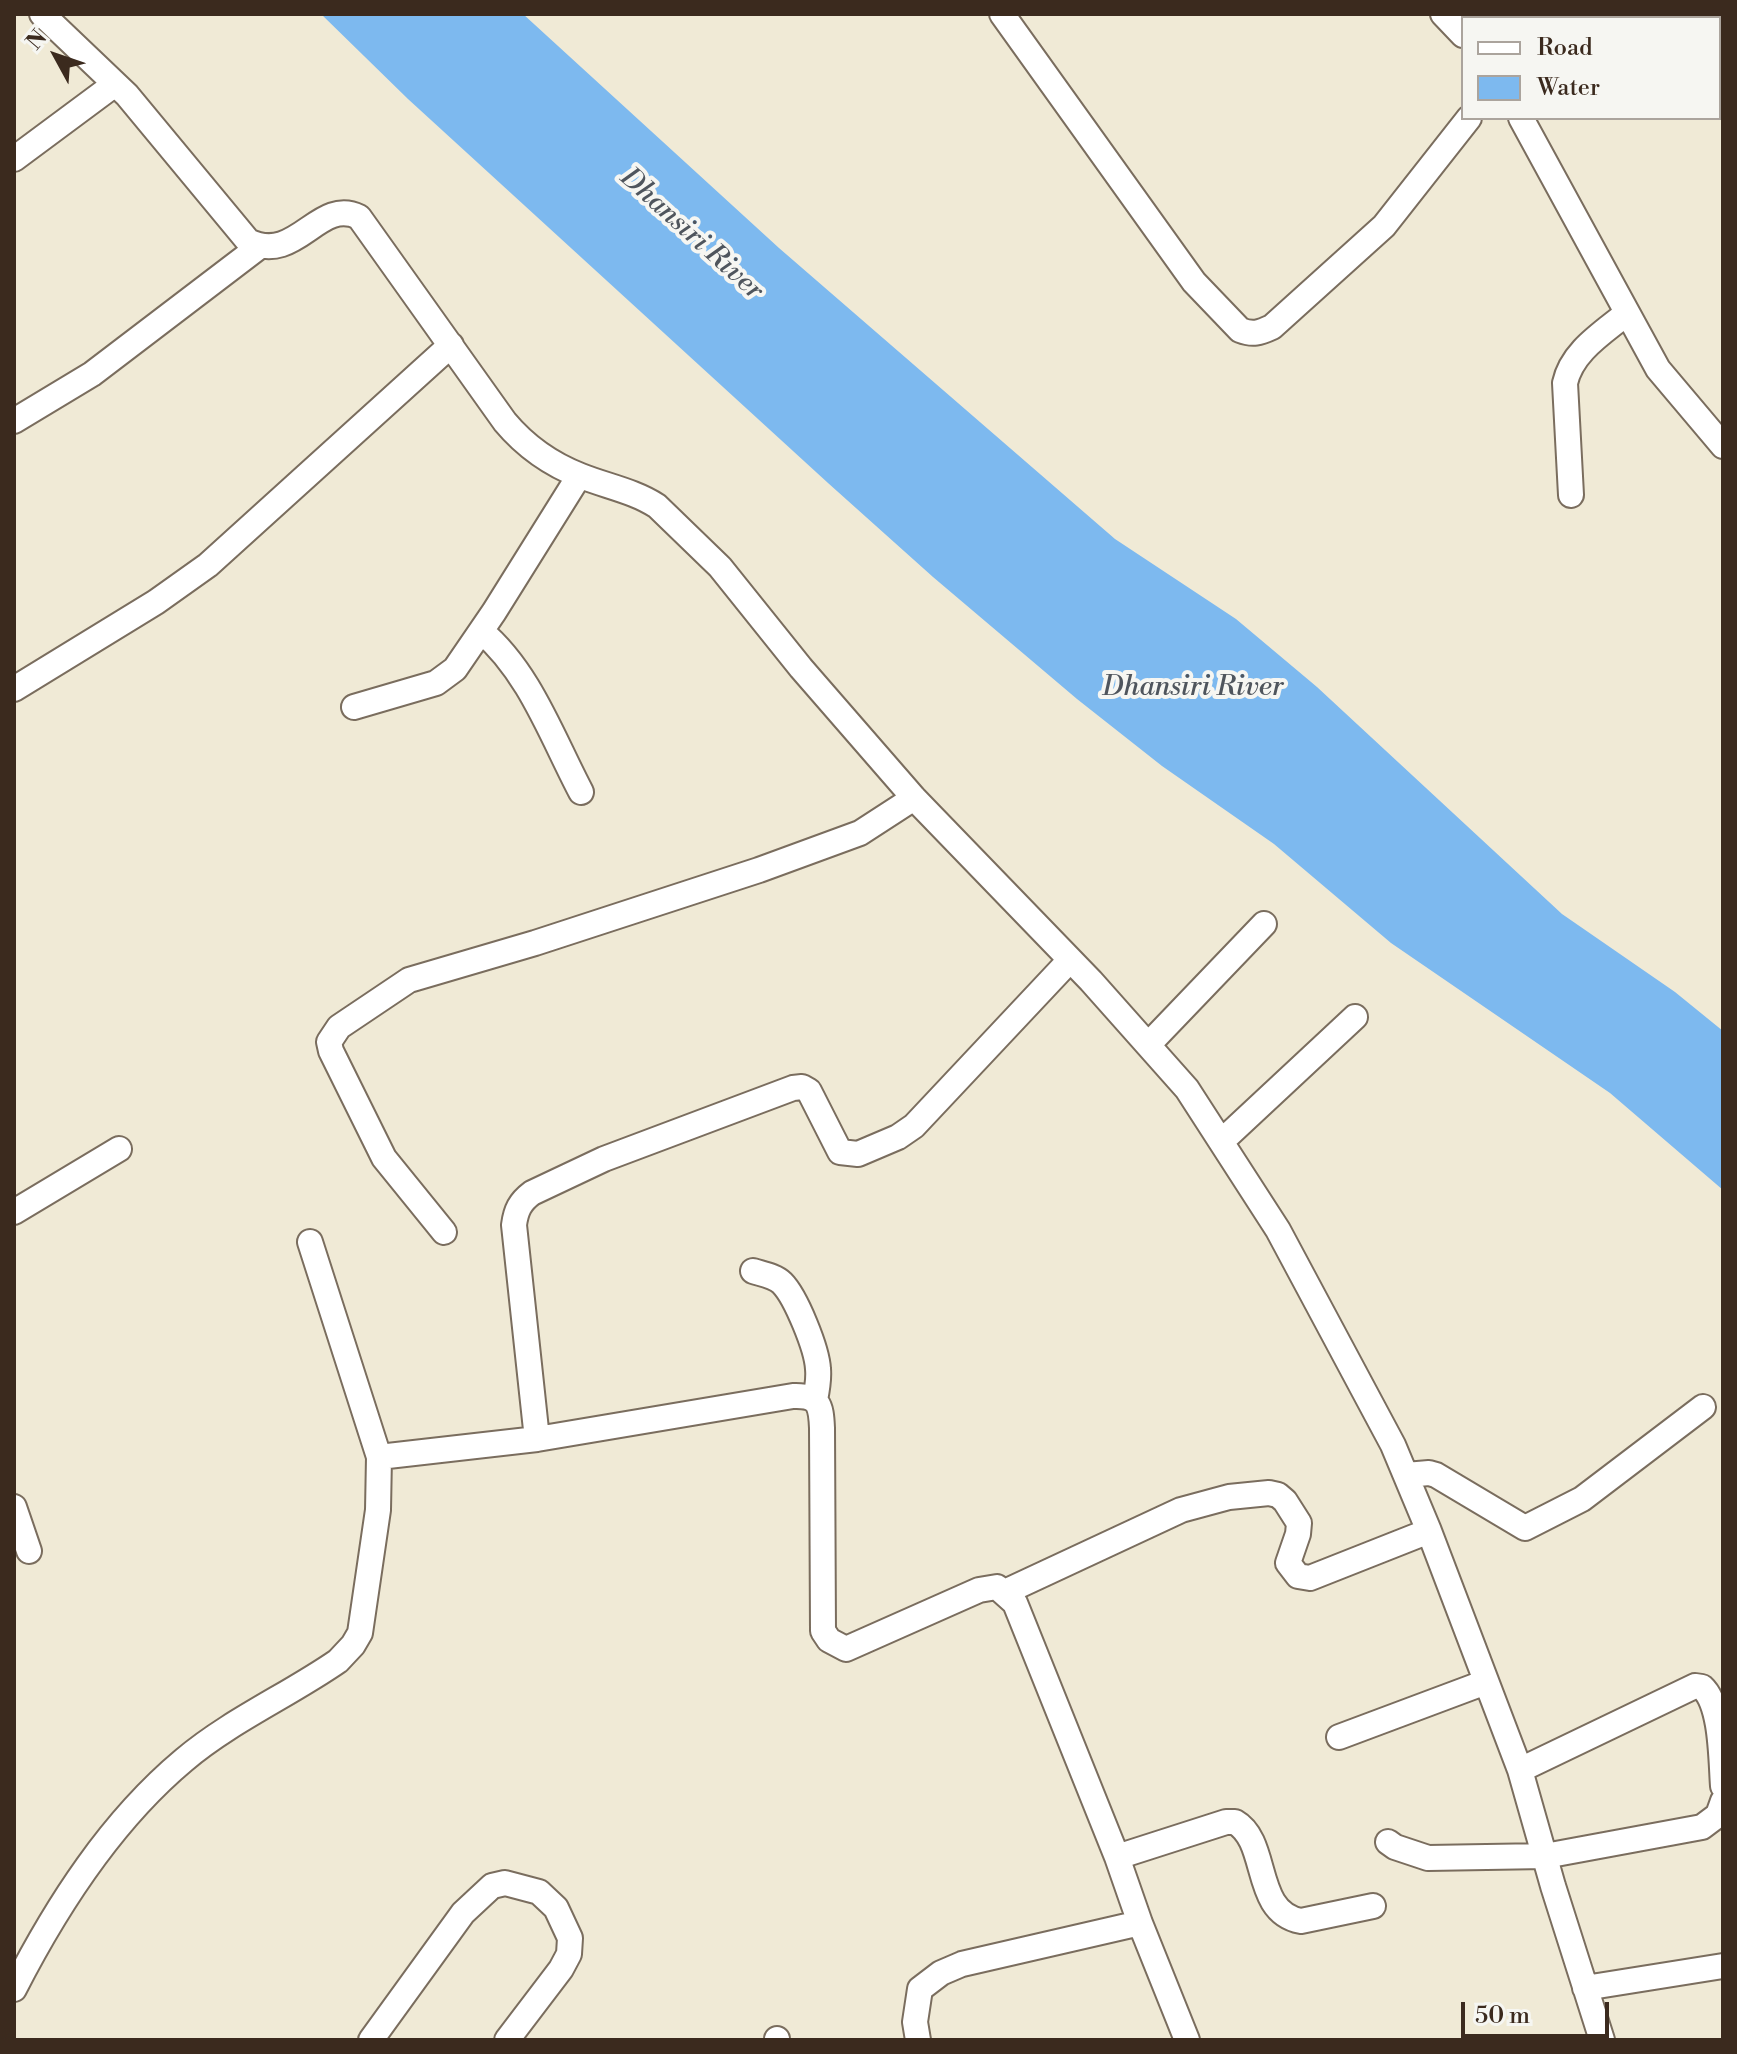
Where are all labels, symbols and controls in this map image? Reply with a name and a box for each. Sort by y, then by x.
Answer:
north arrow [16,16,96,96]
legend [1461,16,1721,120]
text: N [21,25,53,56]
text: Road [1537,33,1593,63]
text: Water [1537,73,1600,103]
water label: Dhansiri River [612,162,770,308]
water label: Dhansiri River [1102,671,1284,705]
scale bar [1465,1986,1613,2036]
text: 50 m [1475,2001,1530,2031]

